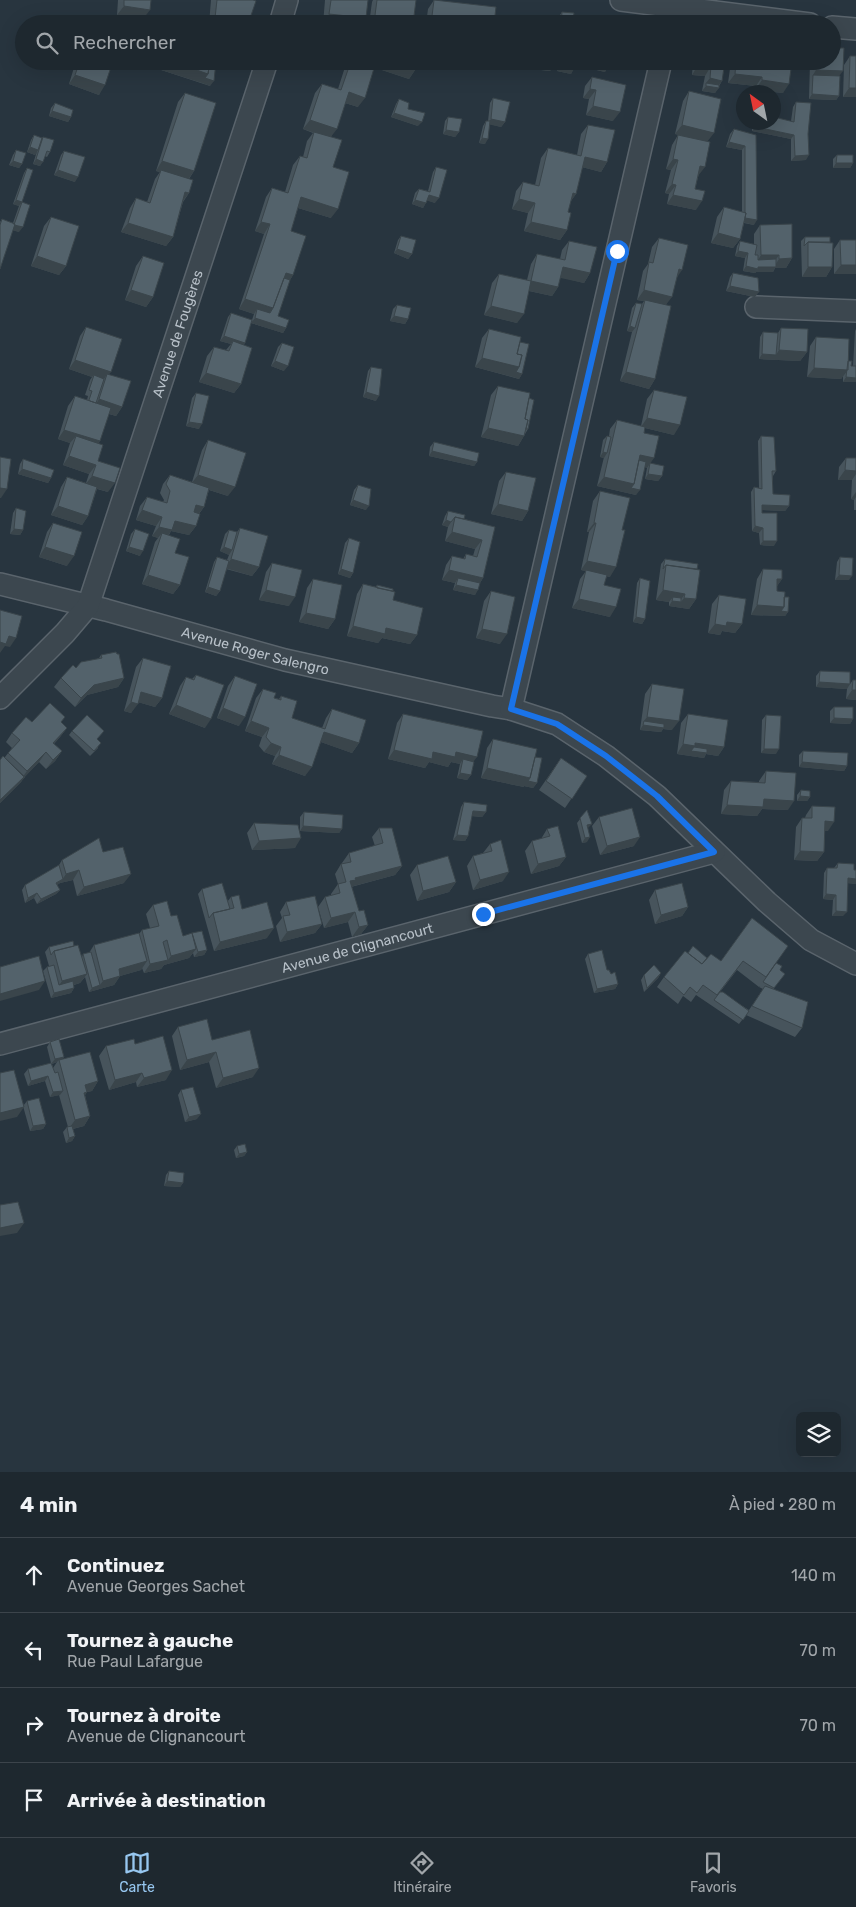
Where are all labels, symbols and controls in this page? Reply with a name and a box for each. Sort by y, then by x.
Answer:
search box [15,15,841,70]
icon: search [33,29,61,57]
text: Rechercher [73,31,176,54]
north arrow [736,85,781,130]
route start [606,240,629,263]
street label: Avenue de Fougères [149,268,207,400]
street label: Avenue Roger Salengro [179,623,331,679]
route end [472,903,495,926]
street label: Avenue de Clignancourt [280,920,436,977]
map controls [796,1412,841,1457]
button: layers [796,1412,841,1457]
text: 4 min [20,1492,78,1517]
text: À pied · 280 m [729,1495,836,1514]
text: Continuez [67,1554,165,1577]
icon: ahead [20,1561,48,1589]
text: 140 m [791,1566,836,1585]
text: Avenue Georges Sachet [67,1577,245,1596]
text: Tournez à gauche [67,1629,233,1652]
icon: left [20,1636,48,1664]
text: 70 m [799,1641,836,1660]
text: Rue Paul Lafargue [67,1652,203,1671]
text: Tournez à droite [67,1704,221,1727]
icon: right [20,1711,48,1739]
text: 70 m [799,1716,836,1735]
text: Avenue de Clignancourt [67,1727,246,1746]
icon: arrive [20,1786,48,1814]
text: Arrivée à destination [67,1789,266,1812]
tab: Carte [119,1849,155,1896]
tab: Itinéraire [393,1849,452,1896]
tab: Favoris [690,1849,737,1896]

